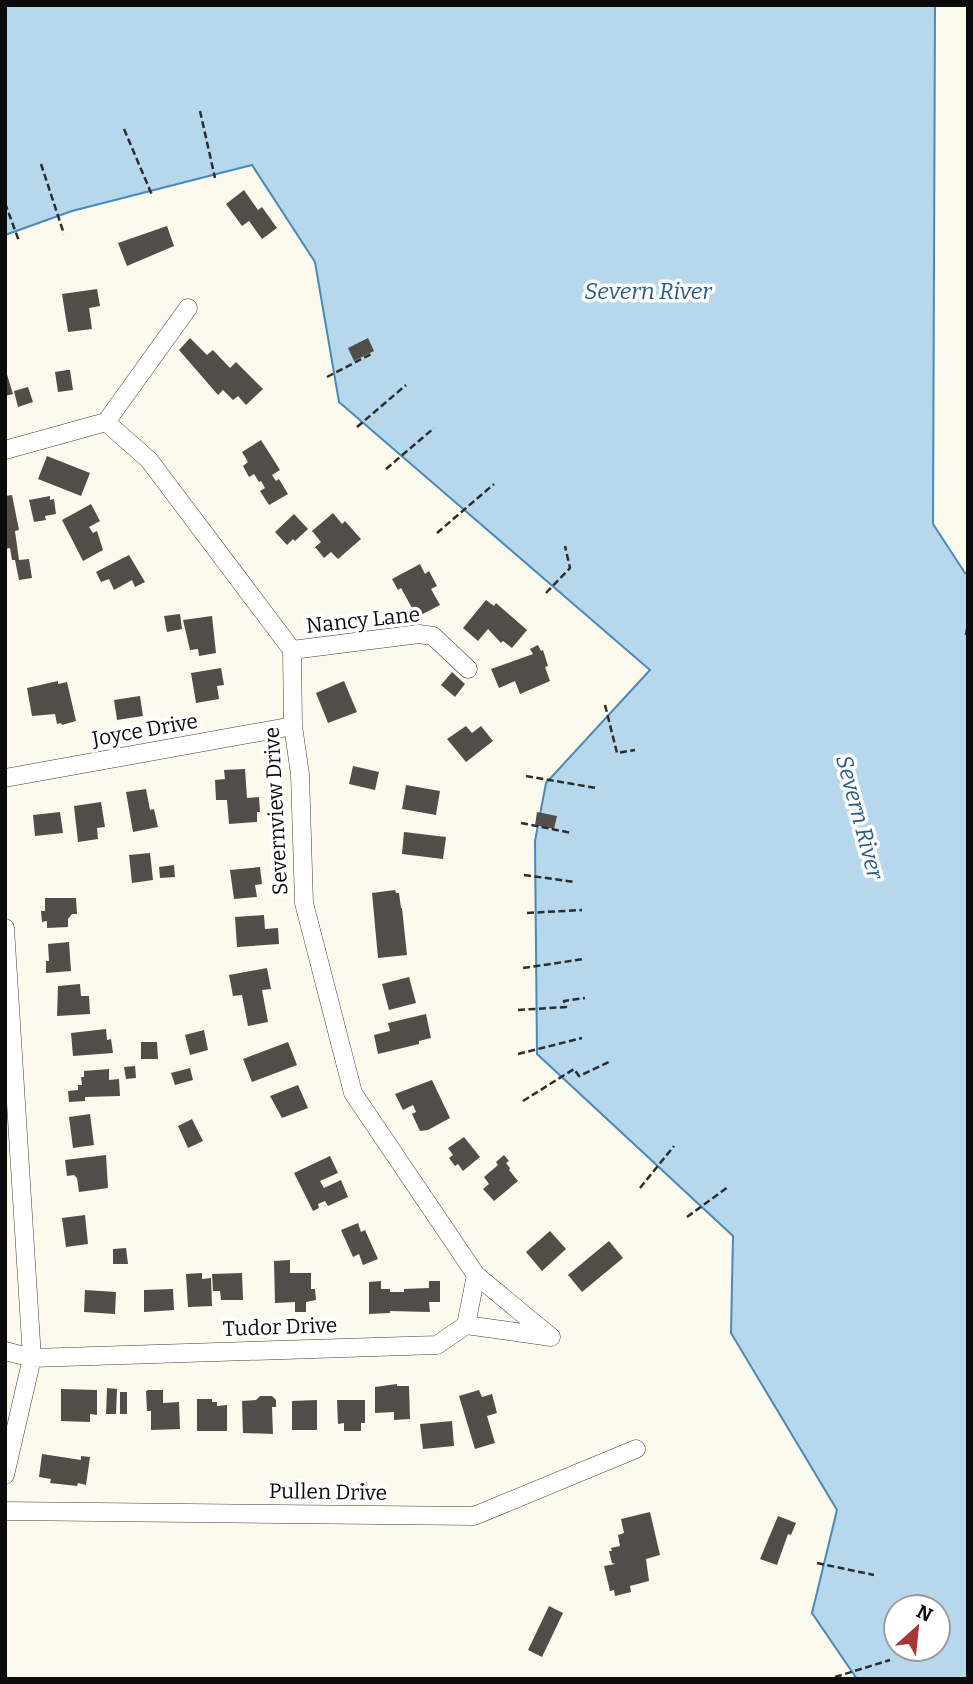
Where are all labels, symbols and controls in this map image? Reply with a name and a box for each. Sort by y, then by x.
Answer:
water label: Severn River [584,277,713,305]
street label: Nancy Lane [305,601,421,639]
street label: Joyce Drive [89,708,200,752]
street label: Severnview Drive [259,726,293,896]
water label: Severn River [830,752,890,884]
street label: Tudor Drive [222,1312,338,1342]
street label: Pullen Drive [269,1478,387,1506]
north arrow [882,1593,952,1663]
text: N [913,1600,937,1627]

